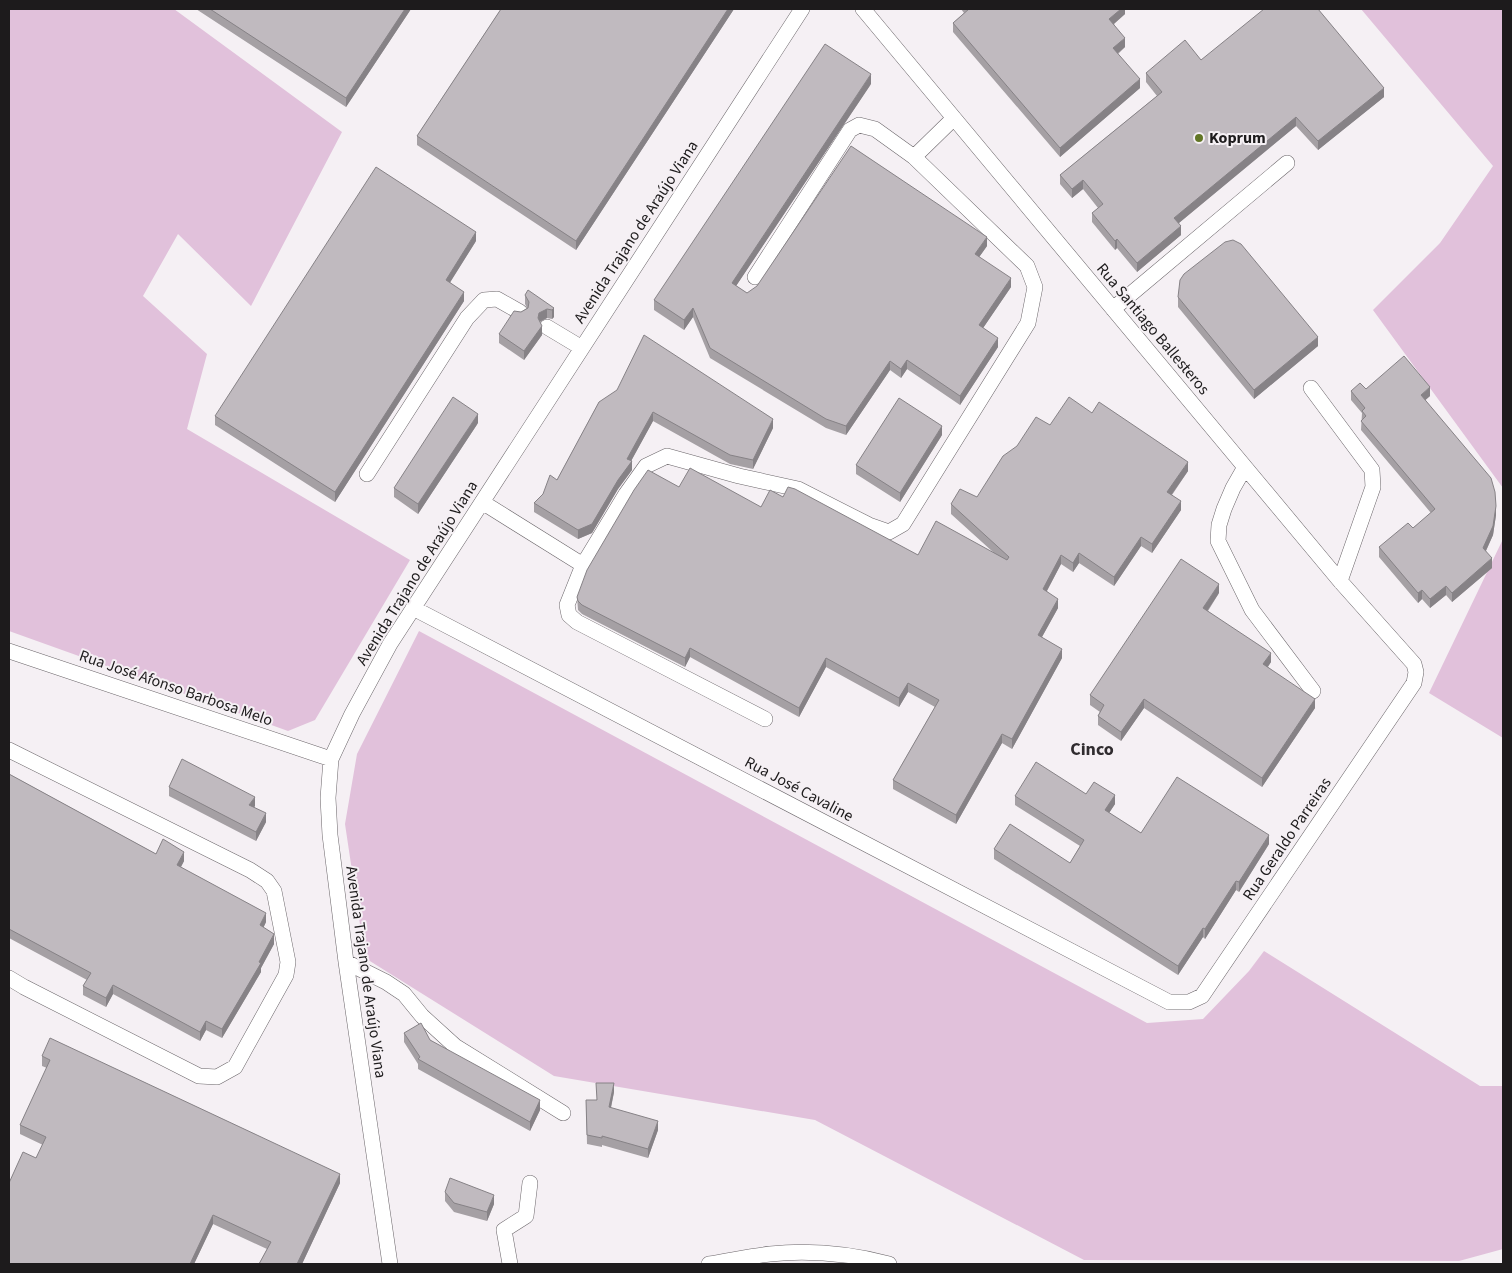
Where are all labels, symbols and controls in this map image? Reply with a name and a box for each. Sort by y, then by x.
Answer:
place label: Koprum [1209,127,1266,149]
marker: Koprum [1193,132,1205,144]
street label: Avenida Trajano de Araújo Viana [568,136,704,328]
street label: Rua Santiago Ballesteros [1091,259,1215,400]
street label: Avenida Trajano de Araújo Viana [351,476,483,670]
street label: Rua José Afonso Barbosa Melo [76,645,276,731]
district label: Cinco [1070,737,1114,762]
street label: Rua José Cavaline [741,751,857,827]
street label: Rua Geraldo Parreiras [1238,773,1337,905]
street label: Avenida Trajano de Araújo Viana [340,865,392,1079]

